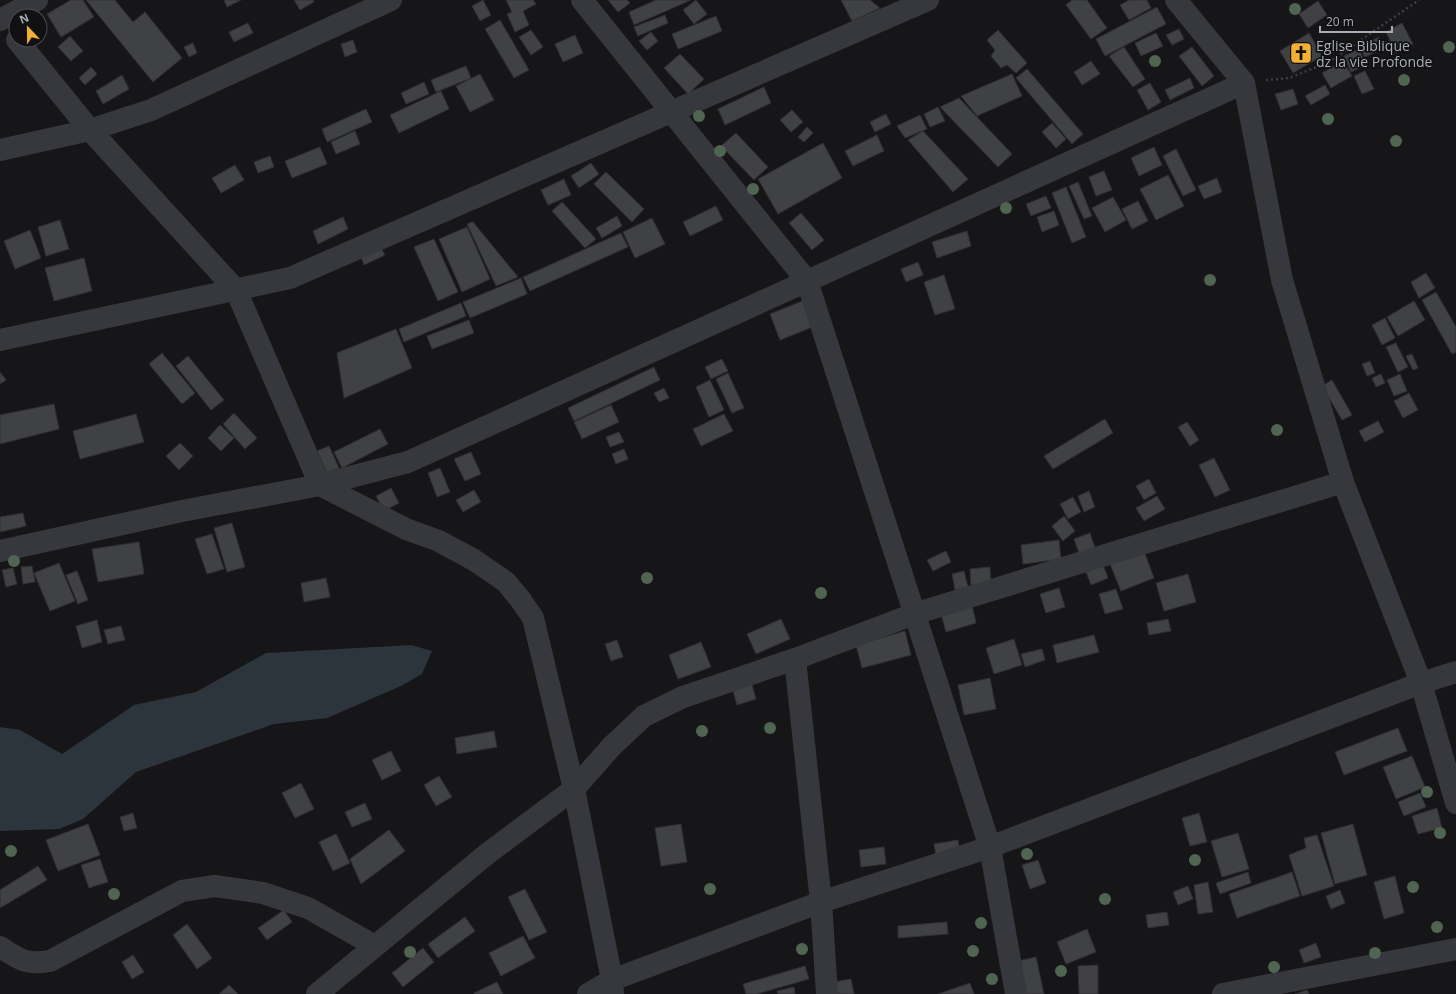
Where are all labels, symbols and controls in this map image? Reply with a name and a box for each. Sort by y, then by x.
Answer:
north arrow [8,8,48,48]
scale bar [1320,8,1392,34]
text: N [17,10,31,27]
text: 20 m [1326,13,1354,30]
place label: Eglise Biblique dz la vie Profonde [1316,36,1433,71]
church icon: Eglise Biblique dz la vie Profonde [1288,40,1314,66]

